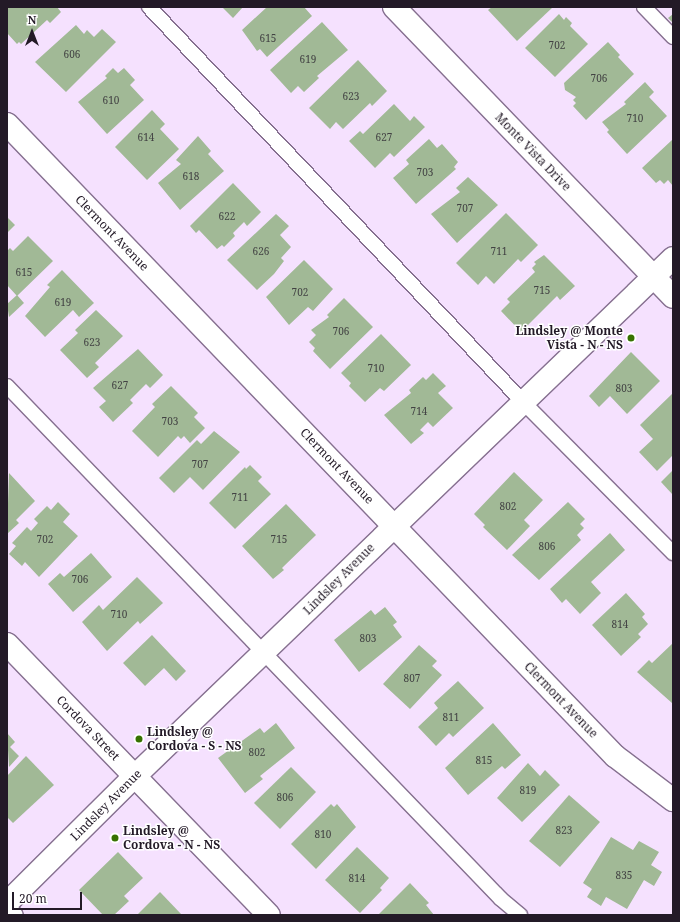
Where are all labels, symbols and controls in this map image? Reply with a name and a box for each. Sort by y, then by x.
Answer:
north arrow [12,12,52,52]
text: N [28,12,36,27]
house number: 615 [260,33,276,45]
house number: 702 [549,40,565,52]
house number: 606 [64,49,80,61]
house number: 619 [300,54,316,66]
house number: 706 [591,73,607,85]
house number: 623 [343,91,359,103]
house number: 610 [103,95,119,107]
street label: Monte Vista Drive [492,110,574,194]
house number: 710 [627,113,643,125]
house number: 614 [138,132,154,144]
house number: 627 [376,132,392,144]
house number: 703 [417,167,433,179]
house number: 618 [183,171,199,183]
street label: Clermont Avenue [72,192,152,274]
house number: 707 [457,203,473,215]
house number: 622 [219,211,235,223]
house number: 626 [253,246,269,258]
house number: 711 [491,246,507,258]
house number: 615 [16,267,32,279]
house number: 715 [534,285,550,297]
house number: 702 [292,287,308,299]
house number: 619 [55,297,71,309]
place label: Lindsley @ Monte Vista - N - NS [516,324,623,352]
house number: 706 [333,326,349,338]
marker: Lindsley @ Monte Vista - N - NS [626,333,636,343]
house number: 623 [84,337,100,349]
house number: 710 [368,363,384,375]
house number: 627 [112,380,128,392]
house number: 803 [616,383,632,395]
house number: 714 [411,406,427,418]
house number: 703 [162,416,178,428]
street label: Clermont Avenue [297,425,377,507]
house number: 707 [192,459,208,471]
house number: 711 [232,492,248,504]
house number: 802 [500,501,516,513]
house number: 702 [37,534,53,546]
house number: 715 [271,534,287,546]
street label: Lindsley Avenue [300,540,378,618]
house number: 806 [539,541,555,553]
house number: 706 [72,574,88,586]
house number: 710 [111,609,127,621]
house number: 814 [612,619,628,631]
house number: 803 [360,633,376,645]
street label: Clermont Avenue [521,659,601,741]
house number: 807 [404,673,420,685]
street label: Cordova Street [53,693,123,763]
house number: 811 [443,712,459,724]
place label: Lindsley @ Cordova - S - NS [147,725,242,753]
marker: Lindsley @ Cordova - S - NS [134,734,144,744]
house number: 802 [249,747,265,759]
house number: 815 [476,755,492,767]
street label: Lindsley Avenue [67,766,145,844]
house number: 819 [520,785,536,797]
house number: 806 [277,792,293,804]
place label: Lindsley @ Cordova - N - NS [123,824,220,852]
house number: 823 [556,825,572,837]
house number: 810 [315,829,331,841]
marker: Lindsley @ Cordova - N - NS [110,833,120,843]
house number: 835 [616,870,632,882]
house number: 814 [349,873,365,885]
scale bar [14,884,84,910]
text: 20 m [19,890,47,907]

